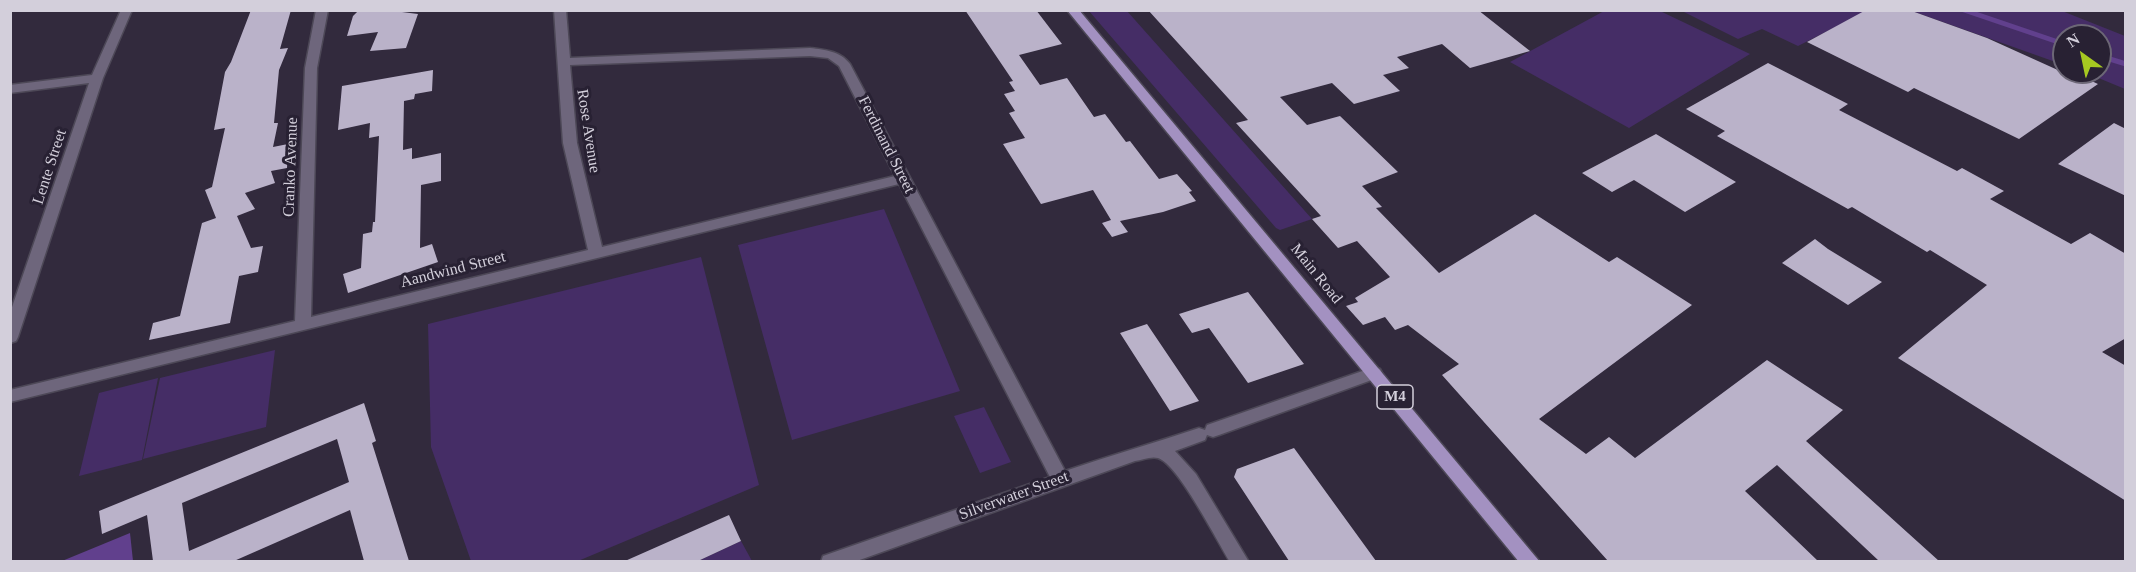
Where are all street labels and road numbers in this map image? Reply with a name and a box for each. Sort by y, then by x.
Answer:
street label: Rose Avenue [572,88,604,174]
street label: Ferdinand Street [853,93,919,197]
street label: Cranko Avenue [280,117,302,217]
street label: Lente Street [29,127,71,207]
street label: Main Road [1286,240,1346,308]
street label: Aandwind Street [398,248,508,292]
road number: M4 [1377,385,1413,409]
street label: Silverwater Street [957,467,1071,525]

